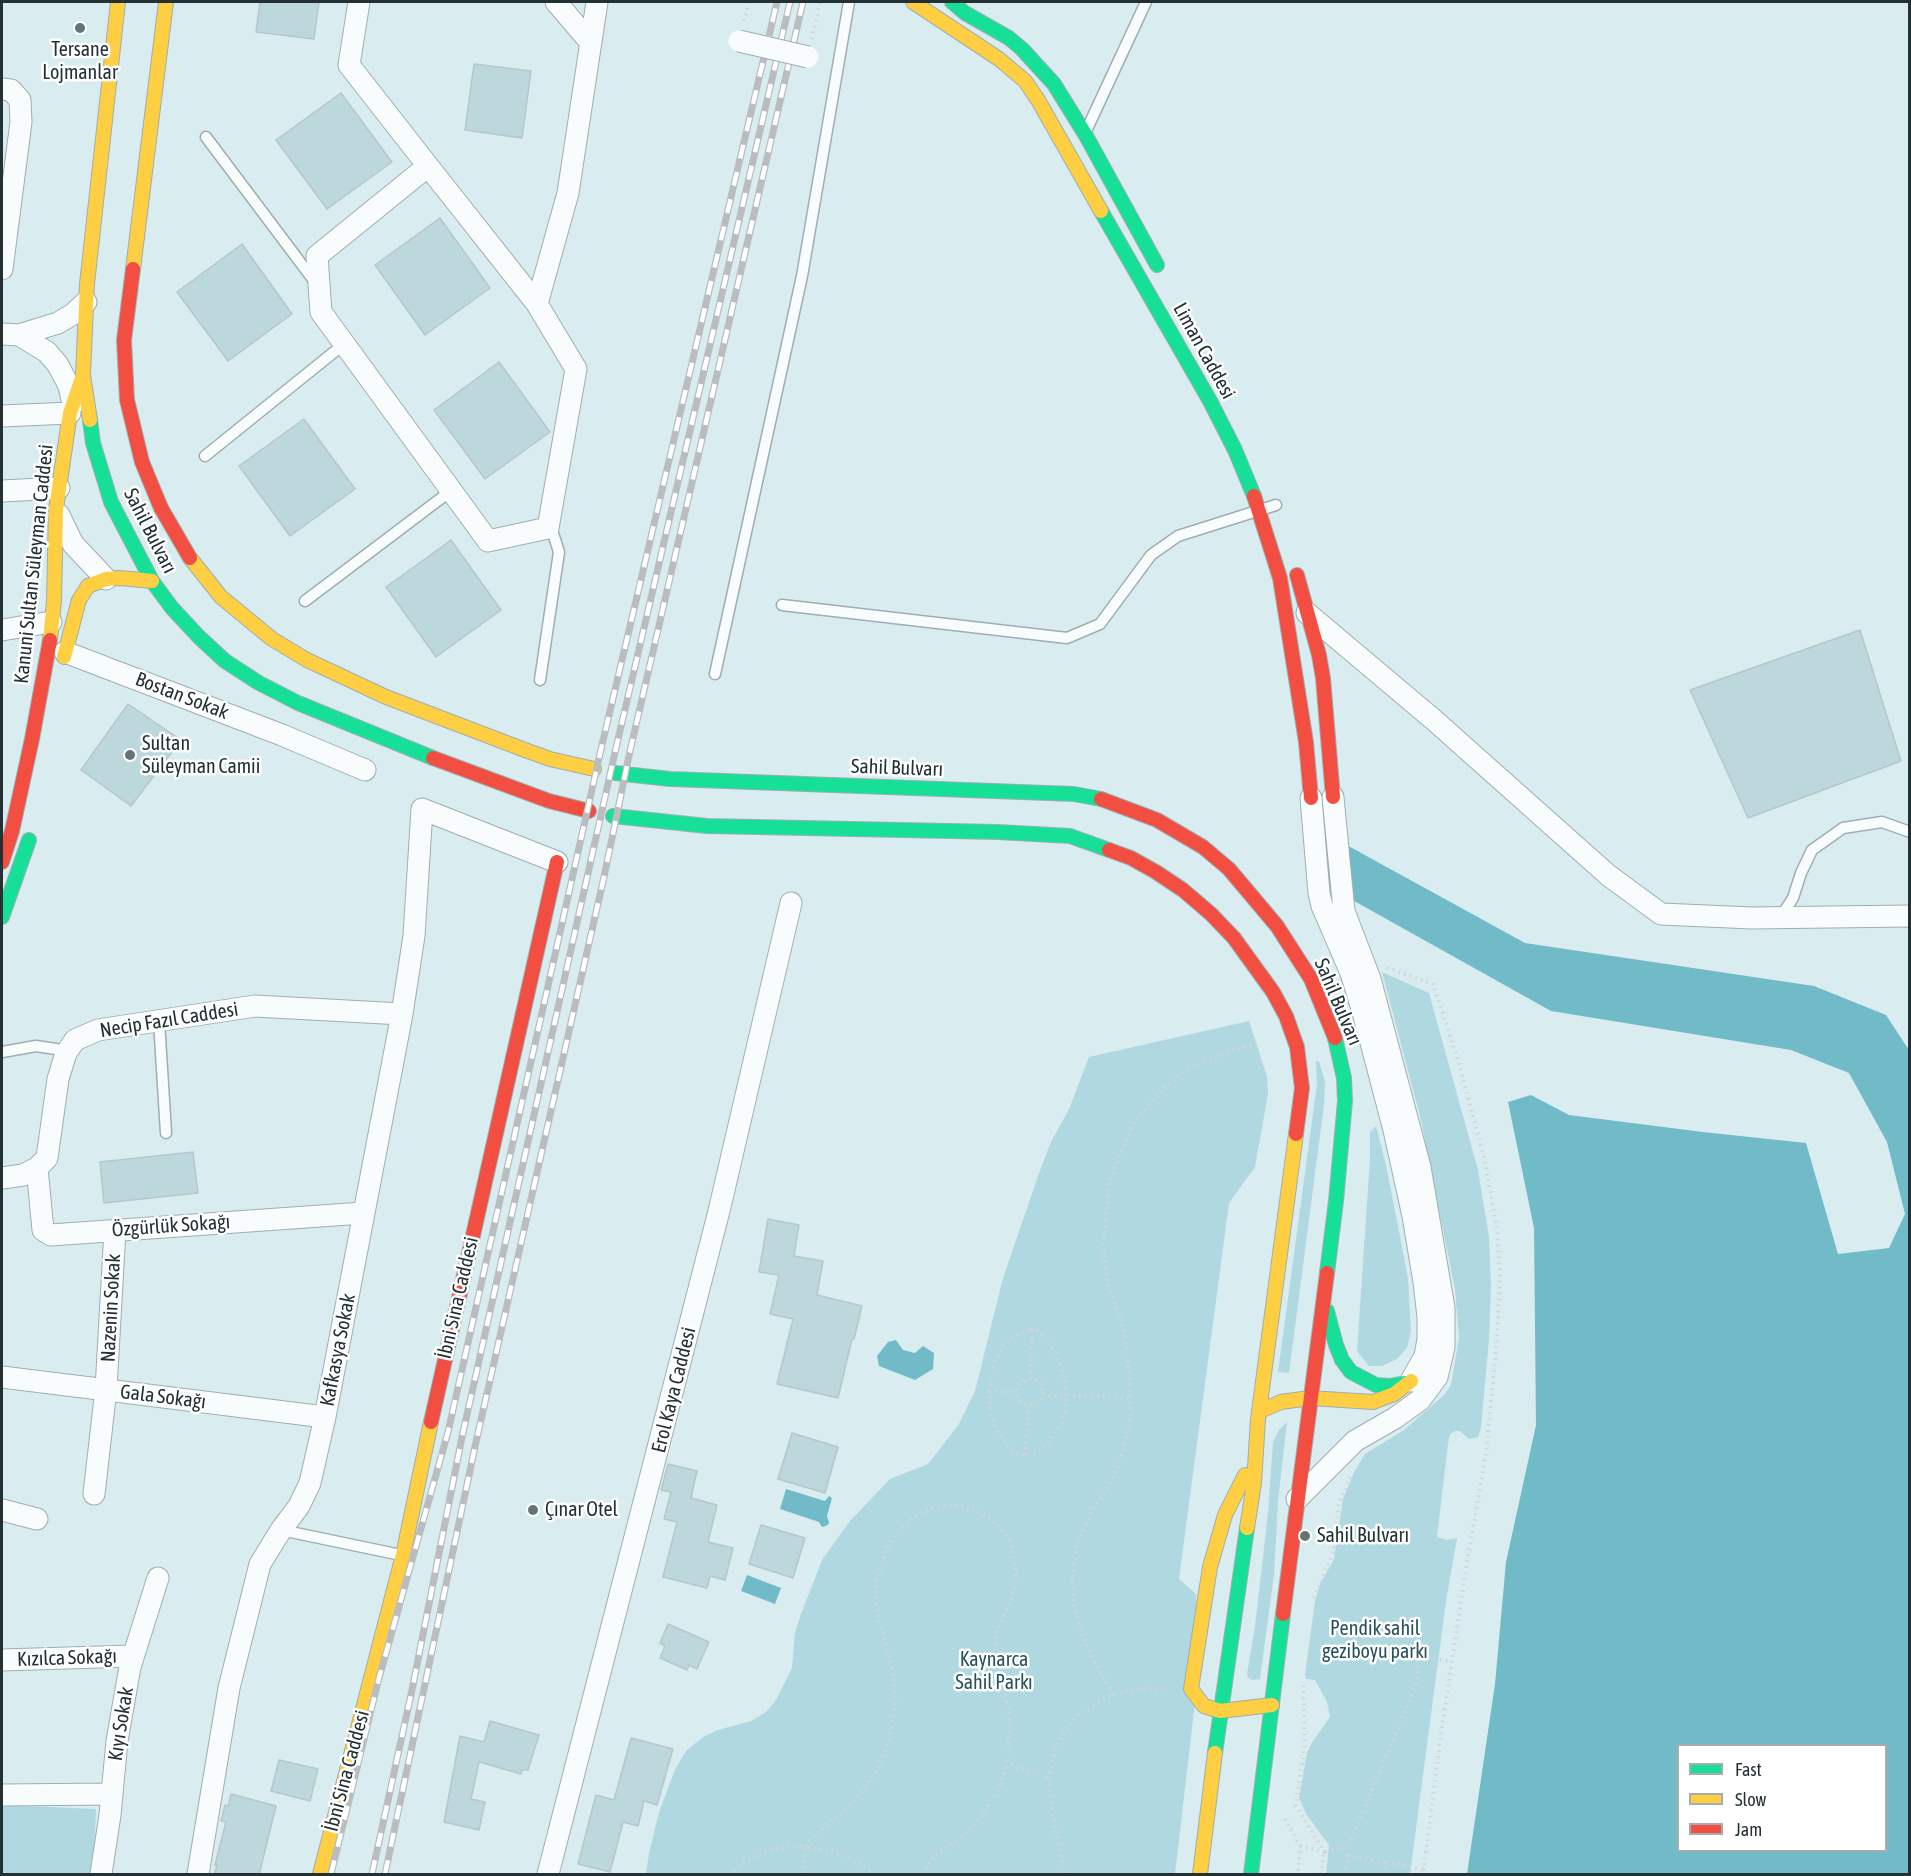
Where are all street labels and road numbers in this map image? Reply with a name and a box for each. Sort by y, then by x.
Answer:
street label: Liman Caddesi [1168,299,1240,403]
street label: Kanuni Sultan Süleyman Caddesi [10,443,58,685]
street label: Sahil Bulvarı [118,485,182,577]
street label: Bostan Sokak [132,667,232,725]
street label: Sahil Bulvarı [851,754,943,782]
street label: Sahil Bulvarı [1309,955,1367,1049]
street label: Necip Fazıl Caddesi [98,997,240,1043]
street label: Özgürlük Sokağı [111,1210,231,1242]
street label: İbni Sina Caddesi [432,1235,484,1361]
street label: Nazenin Sokak [96,1253,126,1363]
street label: Kafkasya Sokak [315,1292,361,1408]
street label: Erol Kaya Caddesi [647,1325,701,1455]
street label: Gala Sokağı [119,1380,207,1414]
street label: Kızılca Sokağı [17,1644,117,1672]
street label: Kıyı Sokak [103,1685,139,1763]
street label: İbni Sina Caddesi [319,1708,375,1834]

